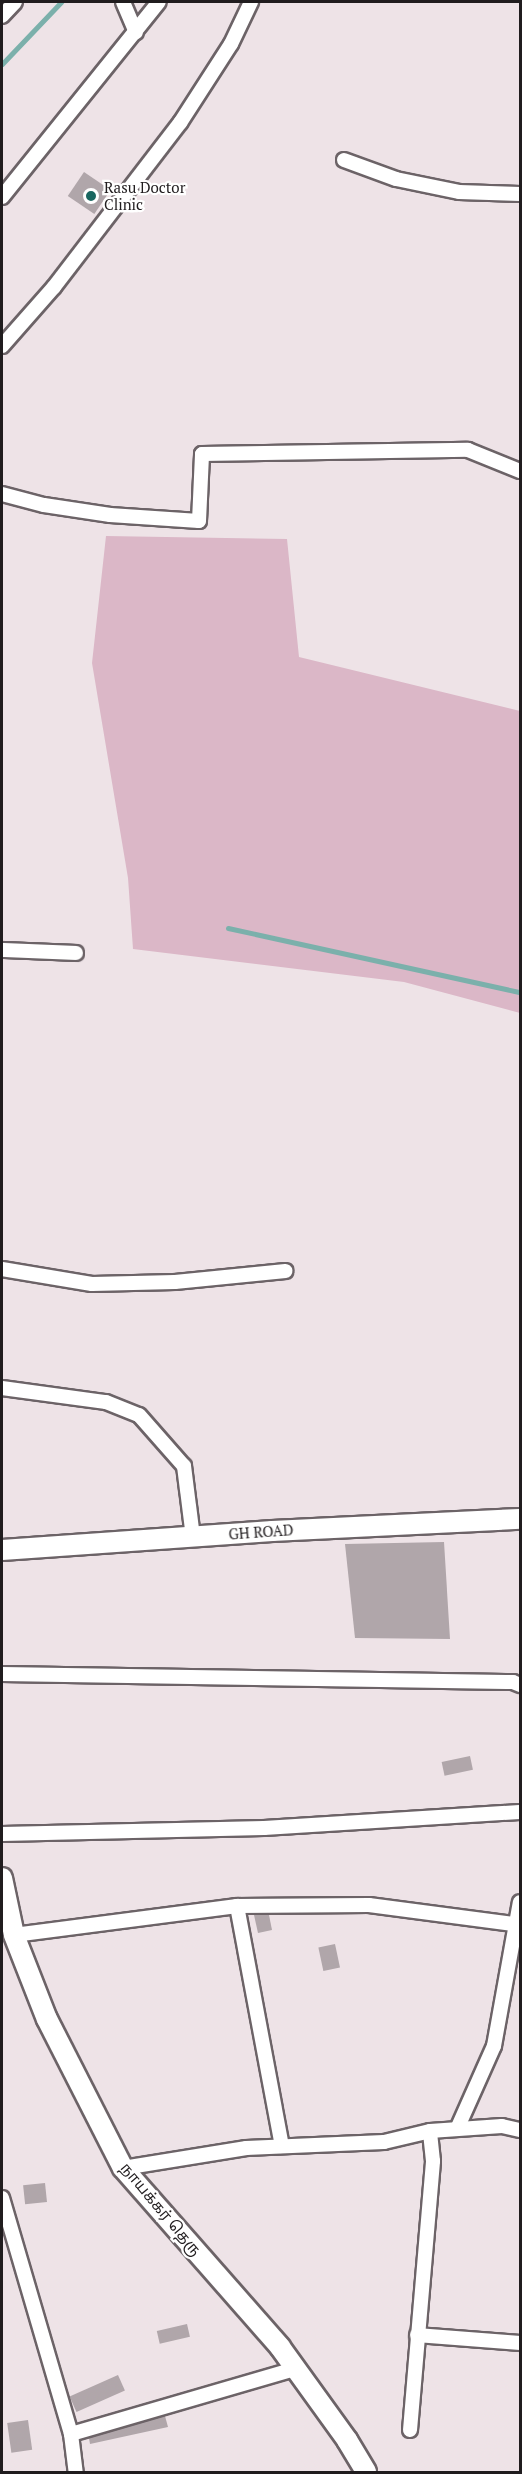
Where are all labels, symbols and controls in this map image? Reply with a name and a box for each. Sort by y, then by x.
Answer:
place label: Rasu Doctor Clinic [104,178,185,213]
marker: Rasu Doctor Clinic [82,187,100,205]
street label: GH ROAD [228,1521,294,1543]
street label: நாயக்கர் தெரு [117,2159,205,2259]

